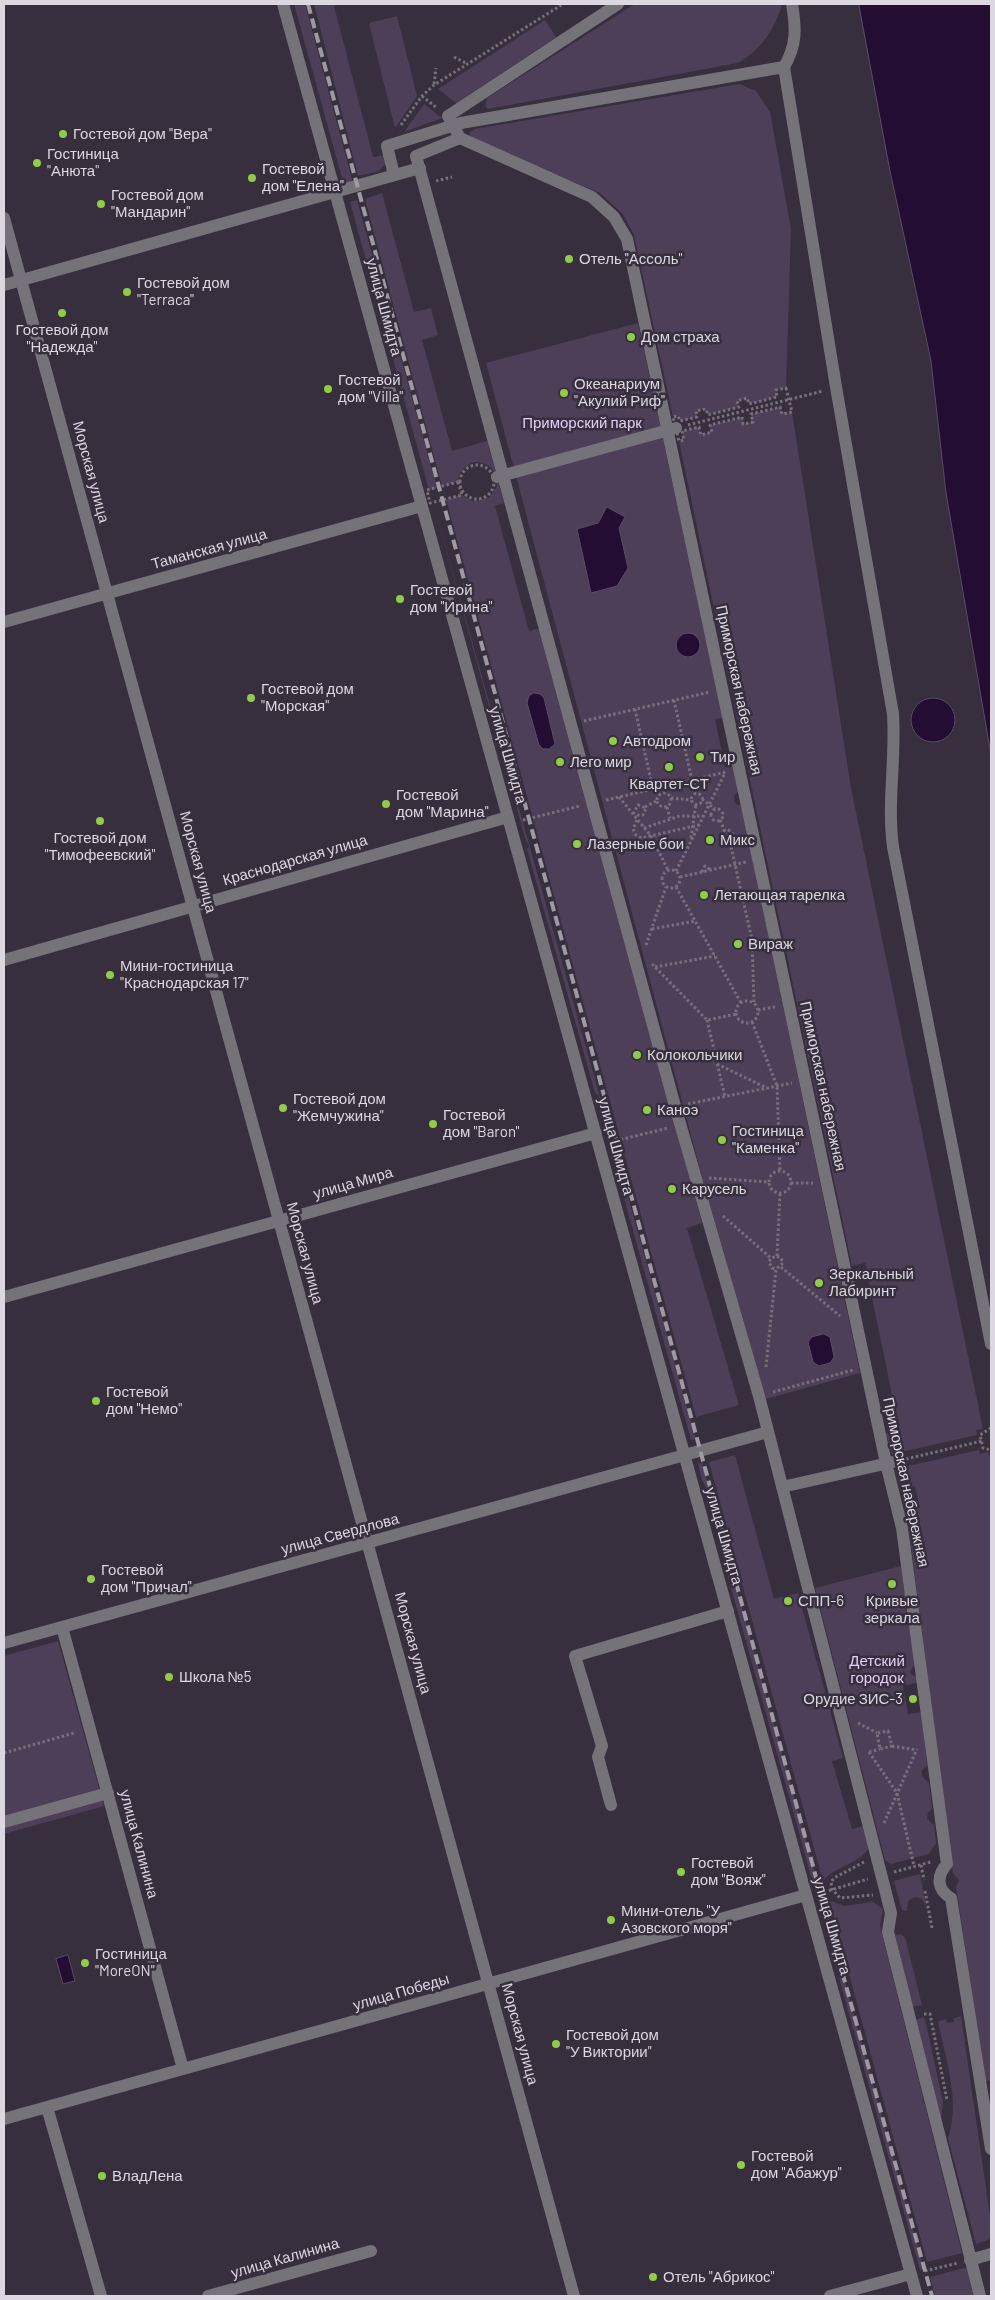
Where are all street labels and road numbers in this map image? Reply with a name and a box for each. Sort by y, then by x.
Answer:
street label: улица Шмидта [362,256,406,358]
street label: Морская улица [69,419,113,525]
street label: Таманская улица [149,525,269,573]
street label: Приморская набережная [712,603,766,777]
street label: улица Шмидта [486,704,530,806]
street label: Морская улица [176,809,220,915]
street label: Краснодарская улица [221,831,369,889]
street label: Приморская набережная [796,999,850,1173]
street label: улица Шмидта [594,1095,638,1197]
street label: улица Мира [311,1163,395,1203]
street label: Морская улица [283,1200,327,1306]
street label: Приморская набережная [879,1395,933,1569]
street label: улица Шмидта [702,1485,746,1587]
street label: улица Свердлова [279,1510,401,1558]
street label: Морская улица [391,1590,435,1696]
street label: улица Калинина [116,1788,162,1900]
street label: улица Шмидта [810,1875,854,1977]
street label: улица Победы [351,1970,451,2014]
street label: Морская улица [498,1981,542,2087]
street label: улица Калинина [229,2234,341,2282]

